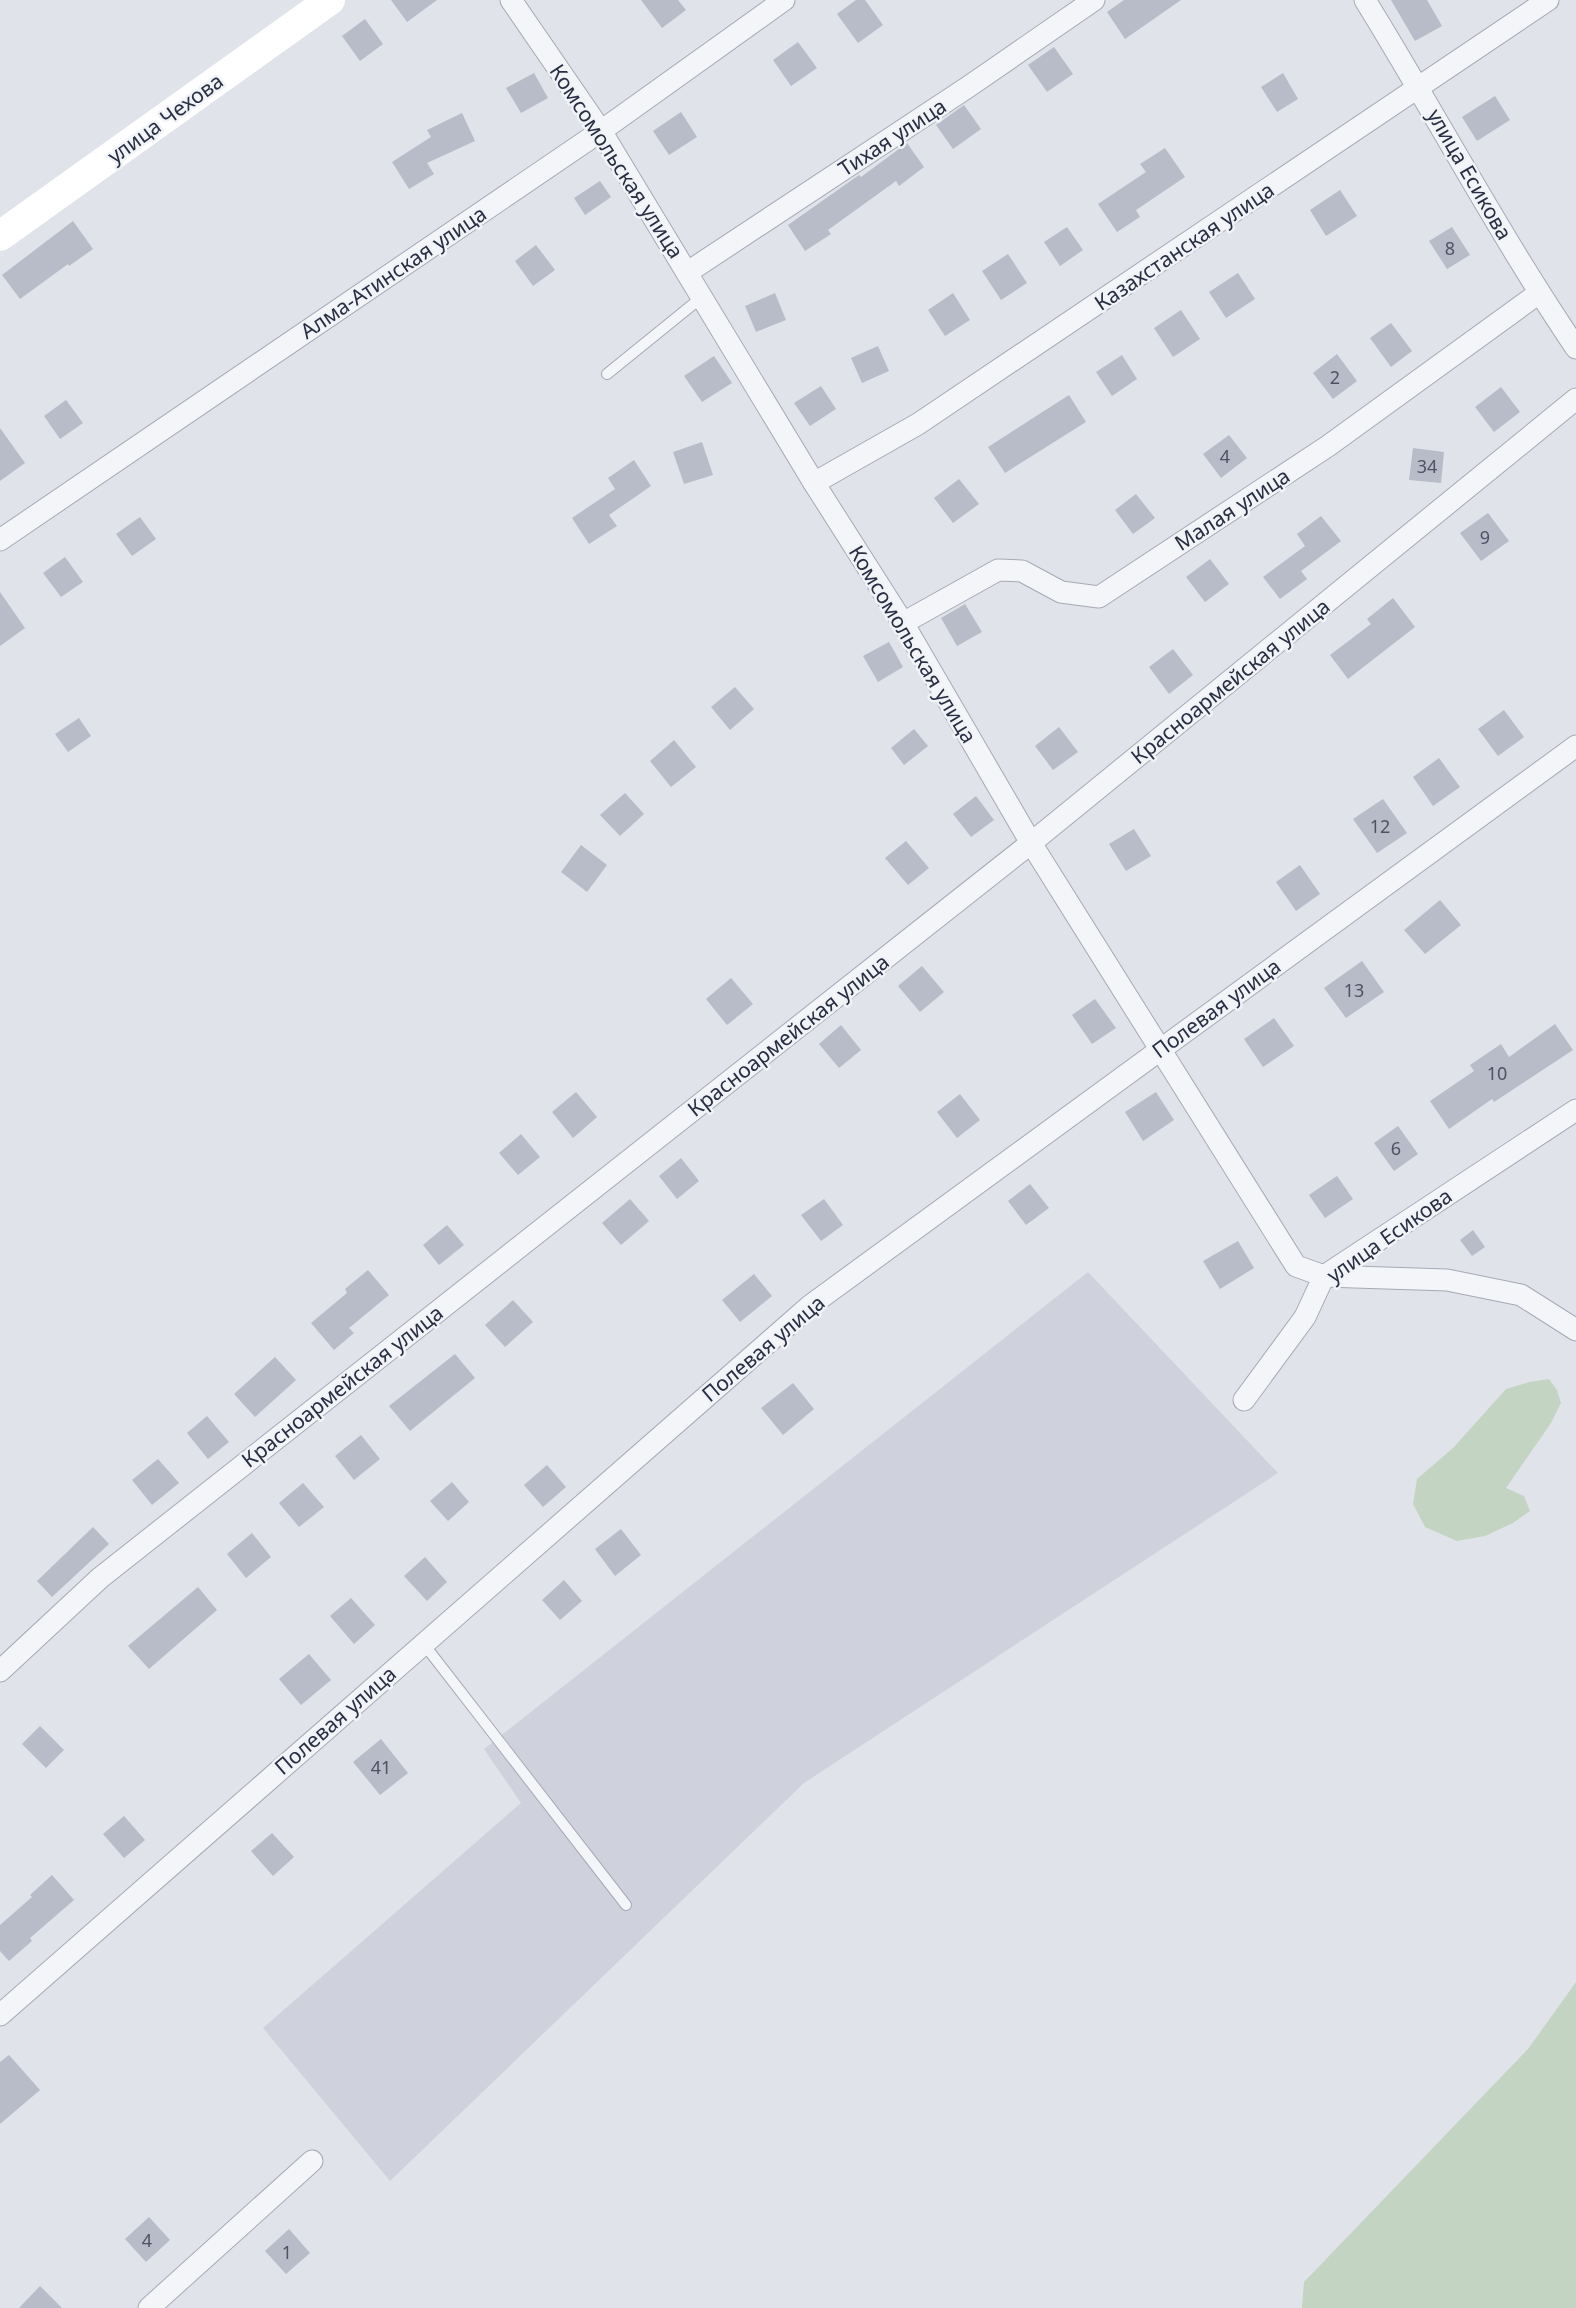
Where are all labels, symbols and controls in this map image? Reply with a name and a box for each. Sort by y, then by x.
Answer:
street label: Комсомольская улица [544,59,690,263]
street label: улица Чехова [102,67,228,169]
street label: Тихая улица [833,92,951,182]
street label: улица Есикова [1421,103,1519,245]
street label: Казахстанская улица [1089,175,1279,317]
street label: Алма-Атинская улица [295,199,491,345]
house number: 8 [1445,236,1455,260]
house number: 2 [1330,365,1340,389]
house number: 4 [1220,444,1230,468]
house number: 34 [1417,454,1437,478]
street label: Малая улица [1169,461,1295,557]
house number: 9 [1480,525,1490,549]
street label: Комсомольская улица [843,540,983,748]
street label: Красноармейская улица [1125,592,1335,770]
house number: 12 [1370,814,1390,838]
street label: Красноармейская улица [682,948,894,1122]
street label: Полевая улица [1146,952,1286,1064]
house number: 13 [1344,978,1364,1002]
house number: 10 [1487,1061,1507,1085]
house number: 6 [1391,1136,1401,1160]
street label: улица Есикова [1321,1181,1457,1289]
street label: Полевая улица [696,1288,830,1408]
street label: Красноармейская улица [236,1299,448,1473]
street label: Полевая улица [268,1659,402,1781]
house number: 41 [371,1755,391,1779]
house number: 4 [142,2228,152,2252]
house number: 1 [282,2240,292,2264]

